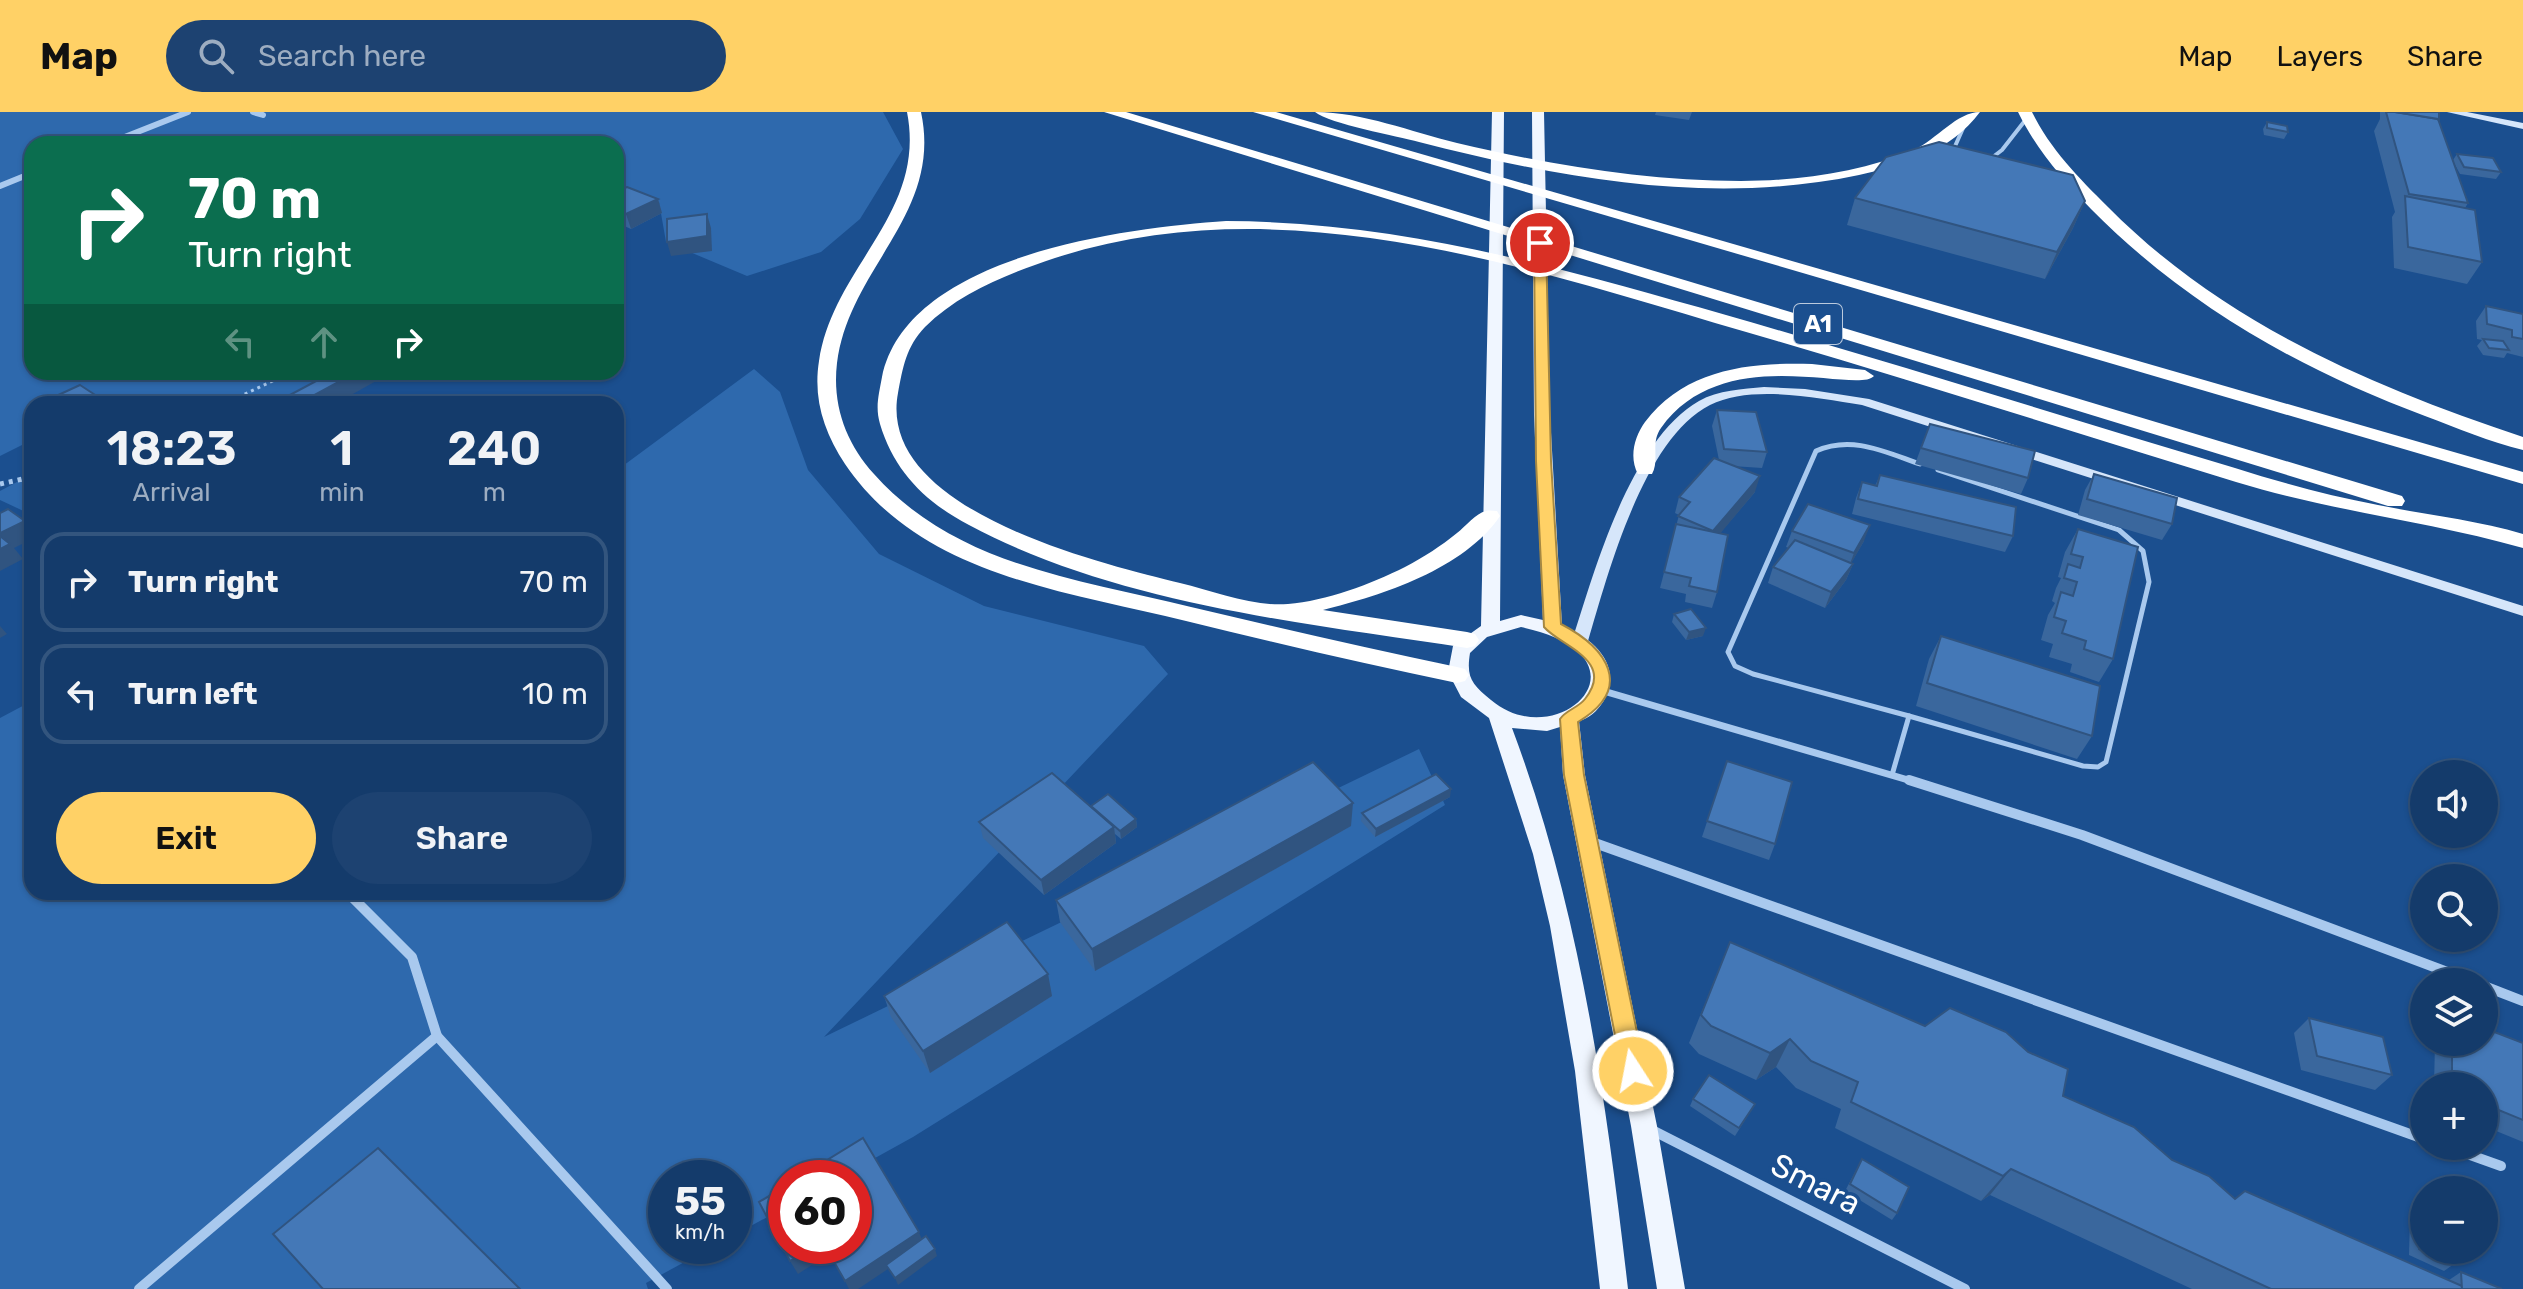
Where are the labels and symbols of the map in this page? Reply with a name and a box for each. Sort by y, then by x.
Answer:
pin [1506,209,1574,277]
road number: A1 [1794,304,1842,344]
position arrow [1591,1029,1675,1113]
street label: Smara [1765,1145,1867,1223]
speed limit sign: 60 [768,1160,872,1264]

